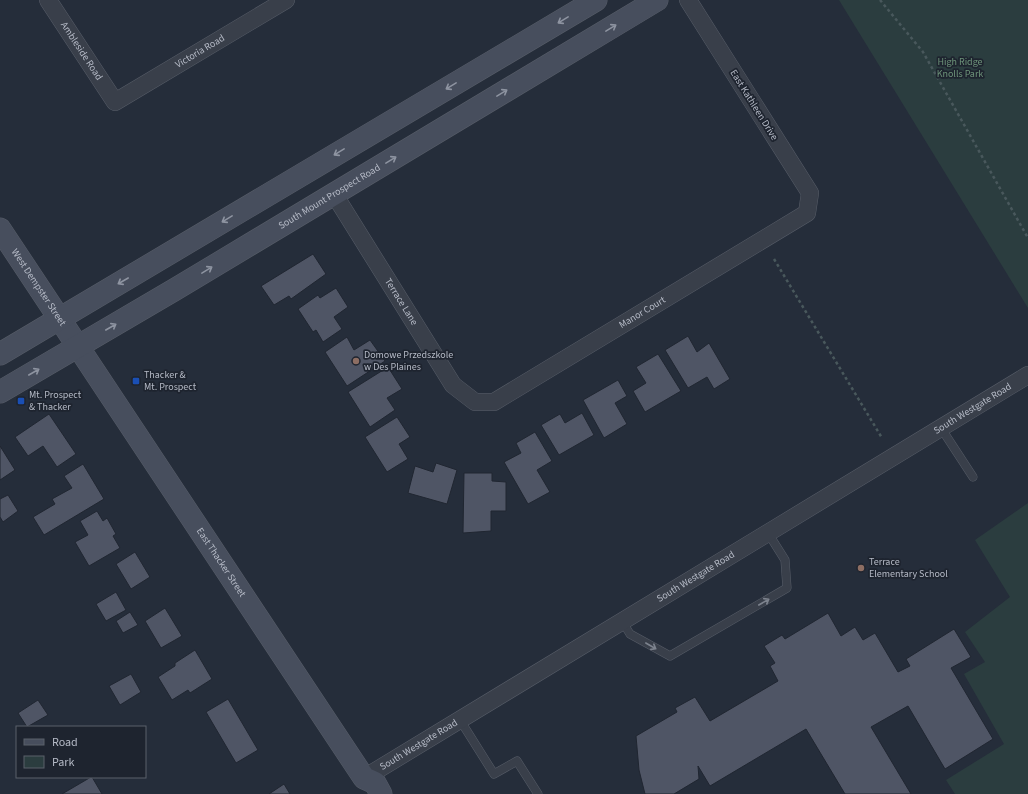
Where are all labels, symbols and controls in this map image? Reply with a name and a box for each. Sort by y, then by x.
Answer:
one-way arrow [558,16,569,24]
street label: Ambleside Road [57,19,106,83]
one-way arrow [605,23,617,31]
street label: Victoria Road [173,31,227,71]
park label: High Ridge Knolls Park [937,55,983,81]
street label: East Kathleen Drive [727,67,781,143]
one-way arrow [445,83,457,91]
one-way arrow [496,89,508,97]
one-way arrow [333,149,345,157]
one-way arrow [385,156,397,164]
street label: South Mount Prospect Road [276,161,383,233]
one-way arrow [221,215,233,223]
street label: West Dempster Street [8,246,70,329]
one-way arrow [201,266,213,274]
street label: Terrace Lane [381,276,421,328]
one-way arrow [117,277,129,285]
street label: Manor Court [616,293,669,332]
one-way arrow [105,322,117,330]
place label: Domowe Przedszkole w Des Plaines [364,348,453,374]
marker: Domowe Przedszkole w Des Plaines [351,356,361,366]
one-way arrow [28,367,40,375]
place label: Thacker & Mt. Prospect [144,368,197,394]
marker: Thacker & Mt. Prospect [131,376,141,386]
street label: South Westgate Road [931,380,1014,438]
place label: Mt. Prospect & Thacker [29,388,82,414]
marker: Mt. Prospect & Thacker [16,396,26,406]
street label: East Thacker Street [193,525,249,600]
street label: South Westgate Road [654,548,737,606]
place label: Terrace Elementary School [869,555,948,581]
marker: Terrace Elementary School [856,563,866,573]
one-way arrow [758,597,770,605]
one-way arrow [645,642,657,650]
street label: South Westgate Road [377,716,460,774]
legend [16,726,146,778]
text: Road [52,734,78,751]
text: Park [52,754,74,771]

